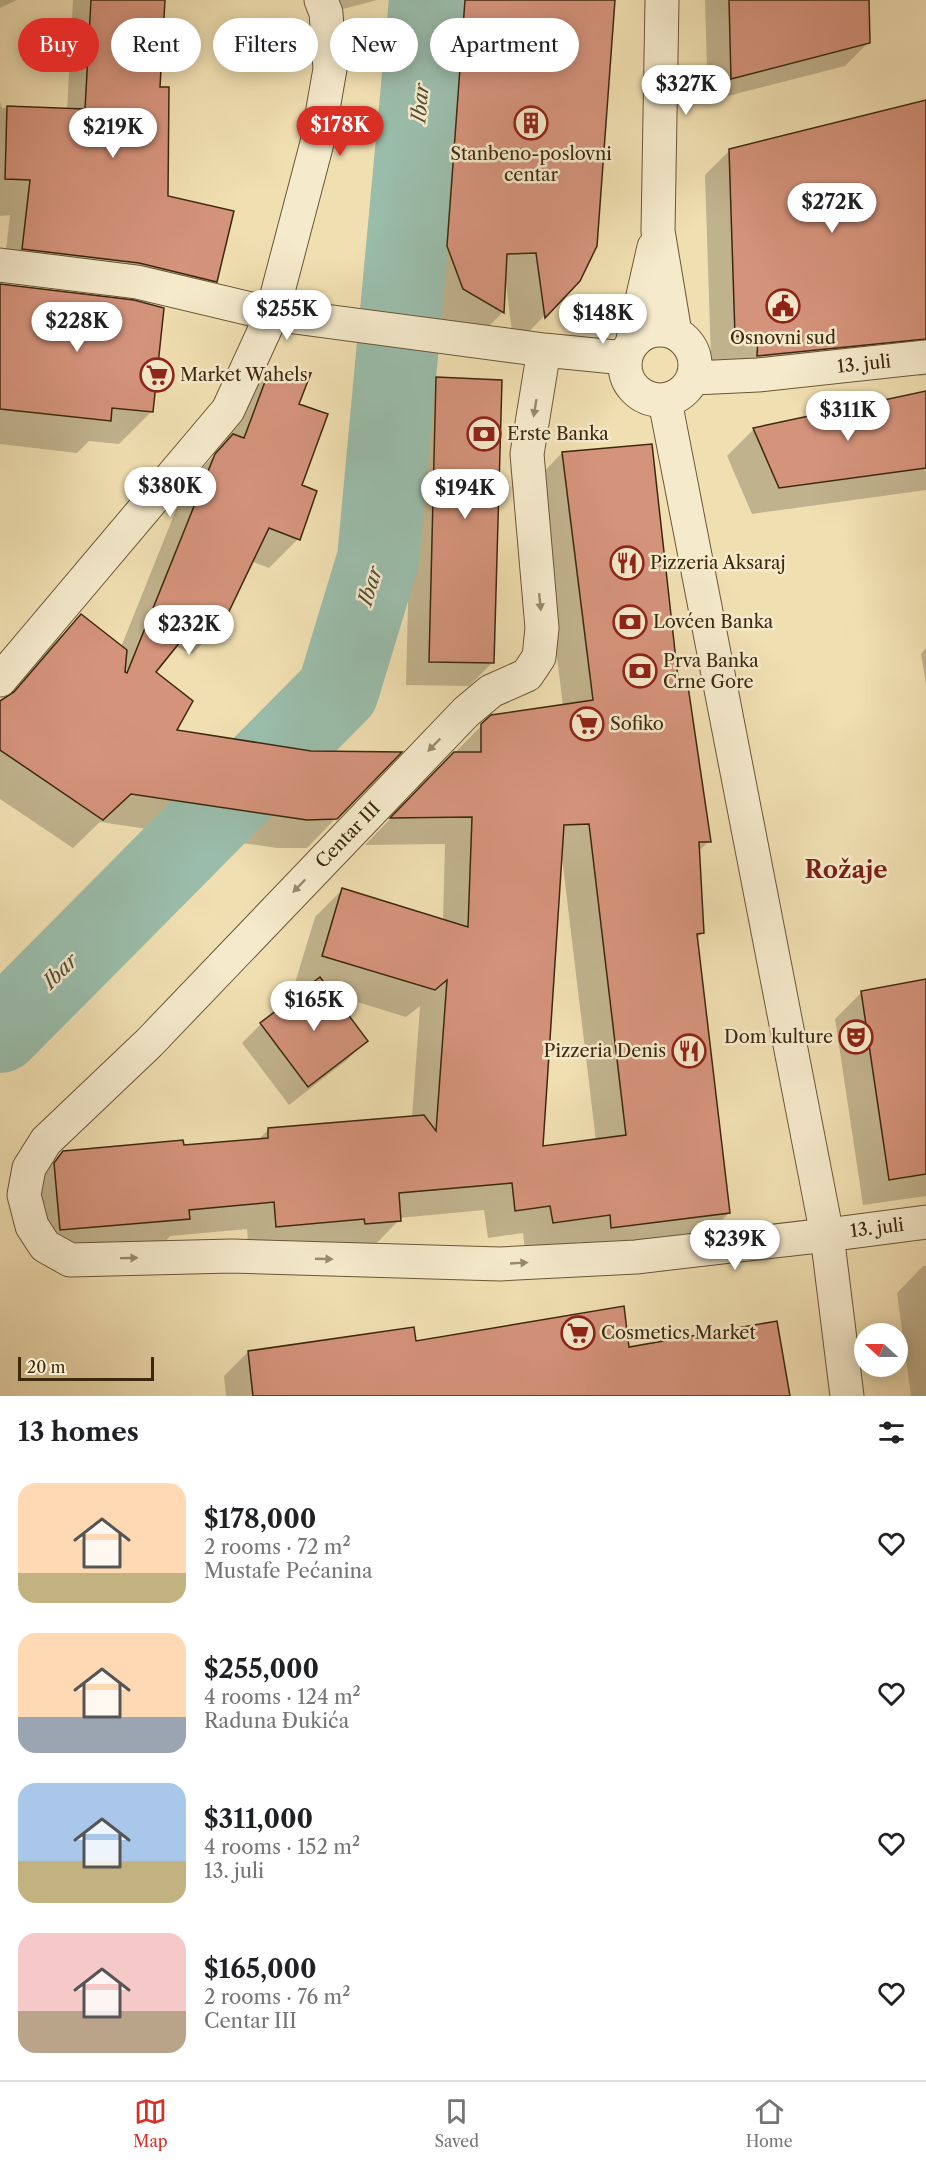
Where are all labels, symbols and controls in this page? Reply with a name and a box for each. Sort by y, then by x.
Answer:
chip: Buy [18,18,99,72]
chip: Rent [111,18,201,72]
chip: Filters [213,18,318,72]
chip: New [330,18,418,72]
chip: Apartment [430,18,579,72]
pin: $327K [644,65,728,116]
text: $327K [656,72,716,96]
water label: Ibar [406,81,434,126]
building icon: Stanbeno-poslovni centar [513,105,549,141]
pin: $178K [298,106,382,157]
pin: $219K [71,108,155,159]
text: $178K [311,113,369,137]
text: $219K [83,115,143,139]
place label: Stanbeno-poslovni centar [450,143,612,186]
pin: $272K [790,183,874,234]
text: $272K [801,190,863,214]
public building icon: Osnovni sud [765,288,801,324]
pin: $255K [245,290,329,341]
pin: $148K [561,294,645,345]
text: $255K [256,297,318,321]
text: $148K [573,301,633,325]
pin: $228K [35,302,119,353]
text: $228K [45,309,109,333]
place label: Osnovni sud [730,327,836,349]
street label: 13. juli [836,350,893,378]
supermarket icon: Market Wahels [139,357,175,393]
place label: Market Wahels [180,364,308,386]
pin: $311K [806,391,890,442]
text: $311K [820,398,876,422]
one-way arrow [531,399,540,418]
bank icon: Erste Banka [466,416,502,452]
place label: Erste Banka [507,423,609,445]
pin: $380K [128,467,212,518]
pin: $194K [423,469,507,520]
text: $380K [138,474,202,498]
text: $194K [435,476,495,500]
restaurant icon: Pizzeria Aksaraj [609,545,645,581]
place label: Pizzeria Aksaraj [650,552,786,574]
water label: Ibar [352,562,388,610]
one-way arrow [535,592,545,611]
bank icon: Lovćen Banka [612,604,648,640]
pin: $232K [147,605,231,656]
place label: Lovćen Banka [653,611,774,633]
text: $232K [158,612,220,636]
place label: Prva Banka Crne Gore [663,650,759,693]
bank icon: Prva Banka Crne Gore [622,653,658,689]
supermarket icon: Sofiko [569,706,605,742]
place label: Sofiko [610,713,664,735]
one-way arrow [427,737,441,752]
street label: Centar III [311,797,385,873]
district label: Rožaje [804,855,888,884]
one-way arrow [292,878,306,893]
water label: Ibar [36,947,84,995]
pin: $165K [272,981,356,1032]
text: $165K [284,988,344,1012]
theatre icon: Dom kulture [838,1019,874,1055]
place label: Dom kulture [724,1026,833,1048]
restaurant icon: Pizzeria Denis [671,1033,707,1069]
place label: Pizzeria Denis [544,1040,666,1062]
street label: 13. juli [849,1214,906,1242]
pin: $239K [693,1220,777,1271]
text: $239K [704,1227,766,1251]
one-way arrow [119,1254,138,1263]
one-way arrow [314,1254,333,1264]
one-way arrow [509,1258,528,1267]
supermarket icon: Cosmetics Market [560,1315,596,1351]
place label: Cosmetics Market [601,1322,756,1344]
north arrow [854,1323,908,1377]
map controls [854,1323,908,1377]
scale bar [18,1354,154,1382]
text: 20 m [27,1357,66,1377]
text: 13 homes [18,1416,139,1448]
icon: filters [875,1416,908,1449]
text: $178,000 [204,1503,316,1535]
icon: home [66,1507,138,1579]
icon: heart [875,1527,908,1560]
text: 2 rooms · 72 m² [204,1535,351,1559]
text: Mustafe Pećanina [204,1559,373,1583]
text: $255,000 [204,1653,319,1685]
icon: home [66,1657,138,1729]
icon: heart [875,1677,908,1710]
text: 4 rooms · 124 m² [204,1685,361,1709]
text: Raduna Ðukića [204,1709,349,1733]
text: $311,000 [204,1803,313,1835]
icon: home [66,1807,138,1879]
icon: heart [875,1827,908,1860]
text: 4 rooms · 152 m² [204,1835,360,1859]
text: 13. juli [204,1859,264,1883]
text: $165,000 [204,1953,317,1985]
icon: home [66,1957,138,2029]
icon: heart [875,1977,908,2010]
text: 2 rooms · 76 m² [204,1985,350,2009]
text: Centar III [204,2009,297,2033]
tab: Map [133,2095,168,2151]
tab: Saved [434,2095,479,2151]
tab: Home [746,2095,793,2151]

